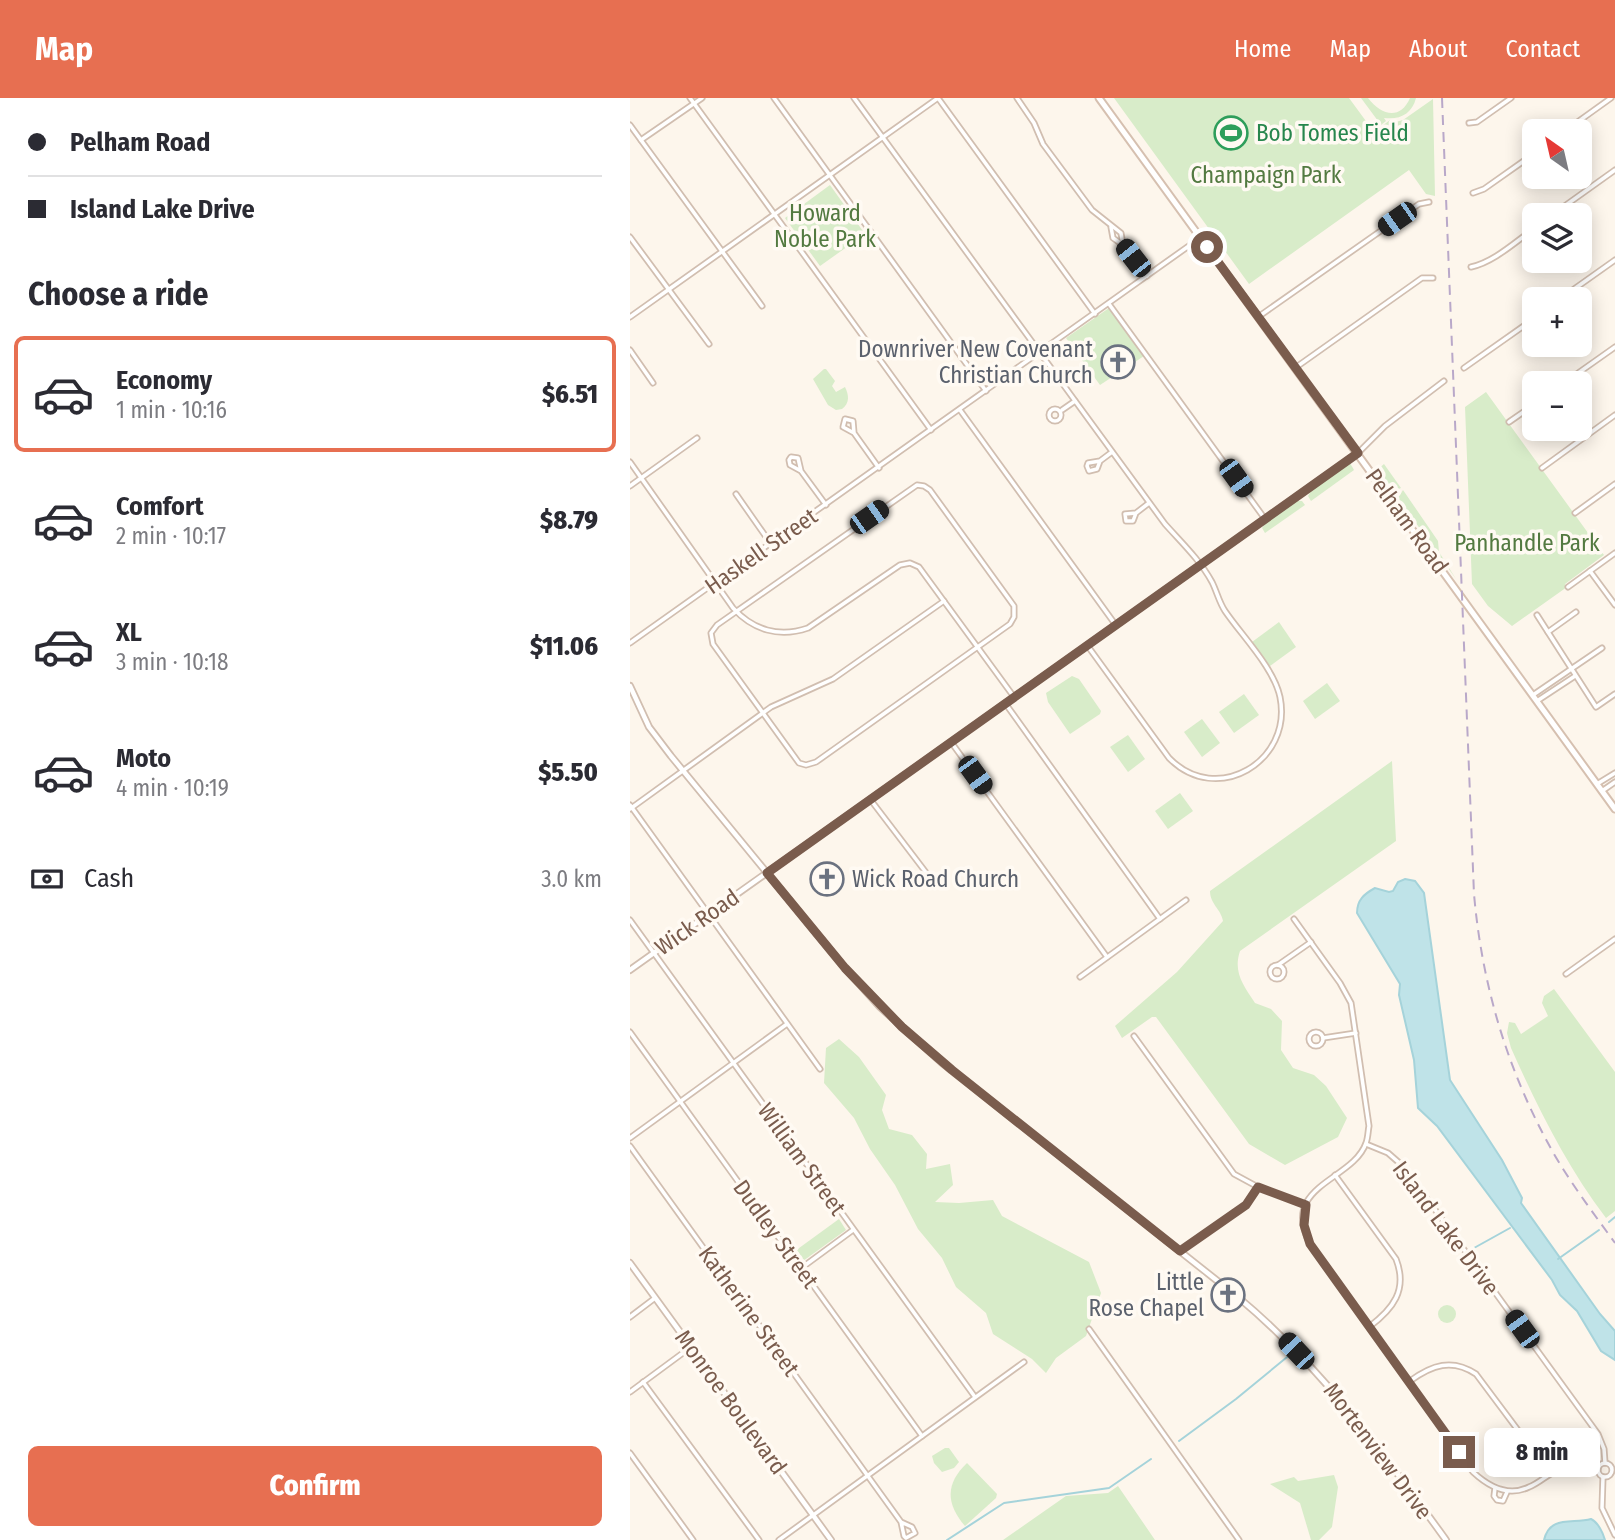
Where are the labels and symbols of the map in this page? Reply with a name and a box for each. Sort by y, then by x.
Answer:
sports icon: Bob Tomes Field [1212,114,1250,152]
place label: Bob Tomes Field [1256,119,1409,147]
north arrow [1522,119,1592,189]
park label: Champaign Park [1191,161,1342,189]
car [1374,198,1421,240]
park label: Howard Noble Park [774,199,876,253]
route start [1191,231,1223,263]
car [1112,235,1155,281]
place label: Downriver New Covenant Christian Church [858,335,1093,389]
church icon: Downriver New Covenant Christian Church [1099,343,1137,381]
car [1216,455,1257,501]
street label: Pelham Road [1360,463,1454,579]
car [846,496,893,538]
street label: Haskell Street [699,502,823,600]
park label: Panhandle Park [1454,529,1600,557]
car [955,752,996,798]
church icon: Wick Road Church [808,860,846,898]
place label: Wick Road Church [852,865,1019,893]
street label: Wick Road [649,883,745,961]
street label: William Street [752,1097,852,1221]
street label: Island Lake Drive [1387,1156,1505,1300]
street label: Dudley Street [727,1174,825,1294]
street label: Katherine Street [693,1241,806,1382]
place label: Little Rose Chapel [1089,1268,1204,1322]
church icon: Little Rose Chapel [1209,1276,1247,1314]
car [1502,1306,1543,1352]
street label: Monroe Boulevard [669,1324,793,1480]
car [1274,1328,1319,1374]
street label: Mortenview Drive [1318,1377,1438,1525]
callout: 8 min [1484,1428,1599,1476]
route end [1443,1436,1475,1468]

